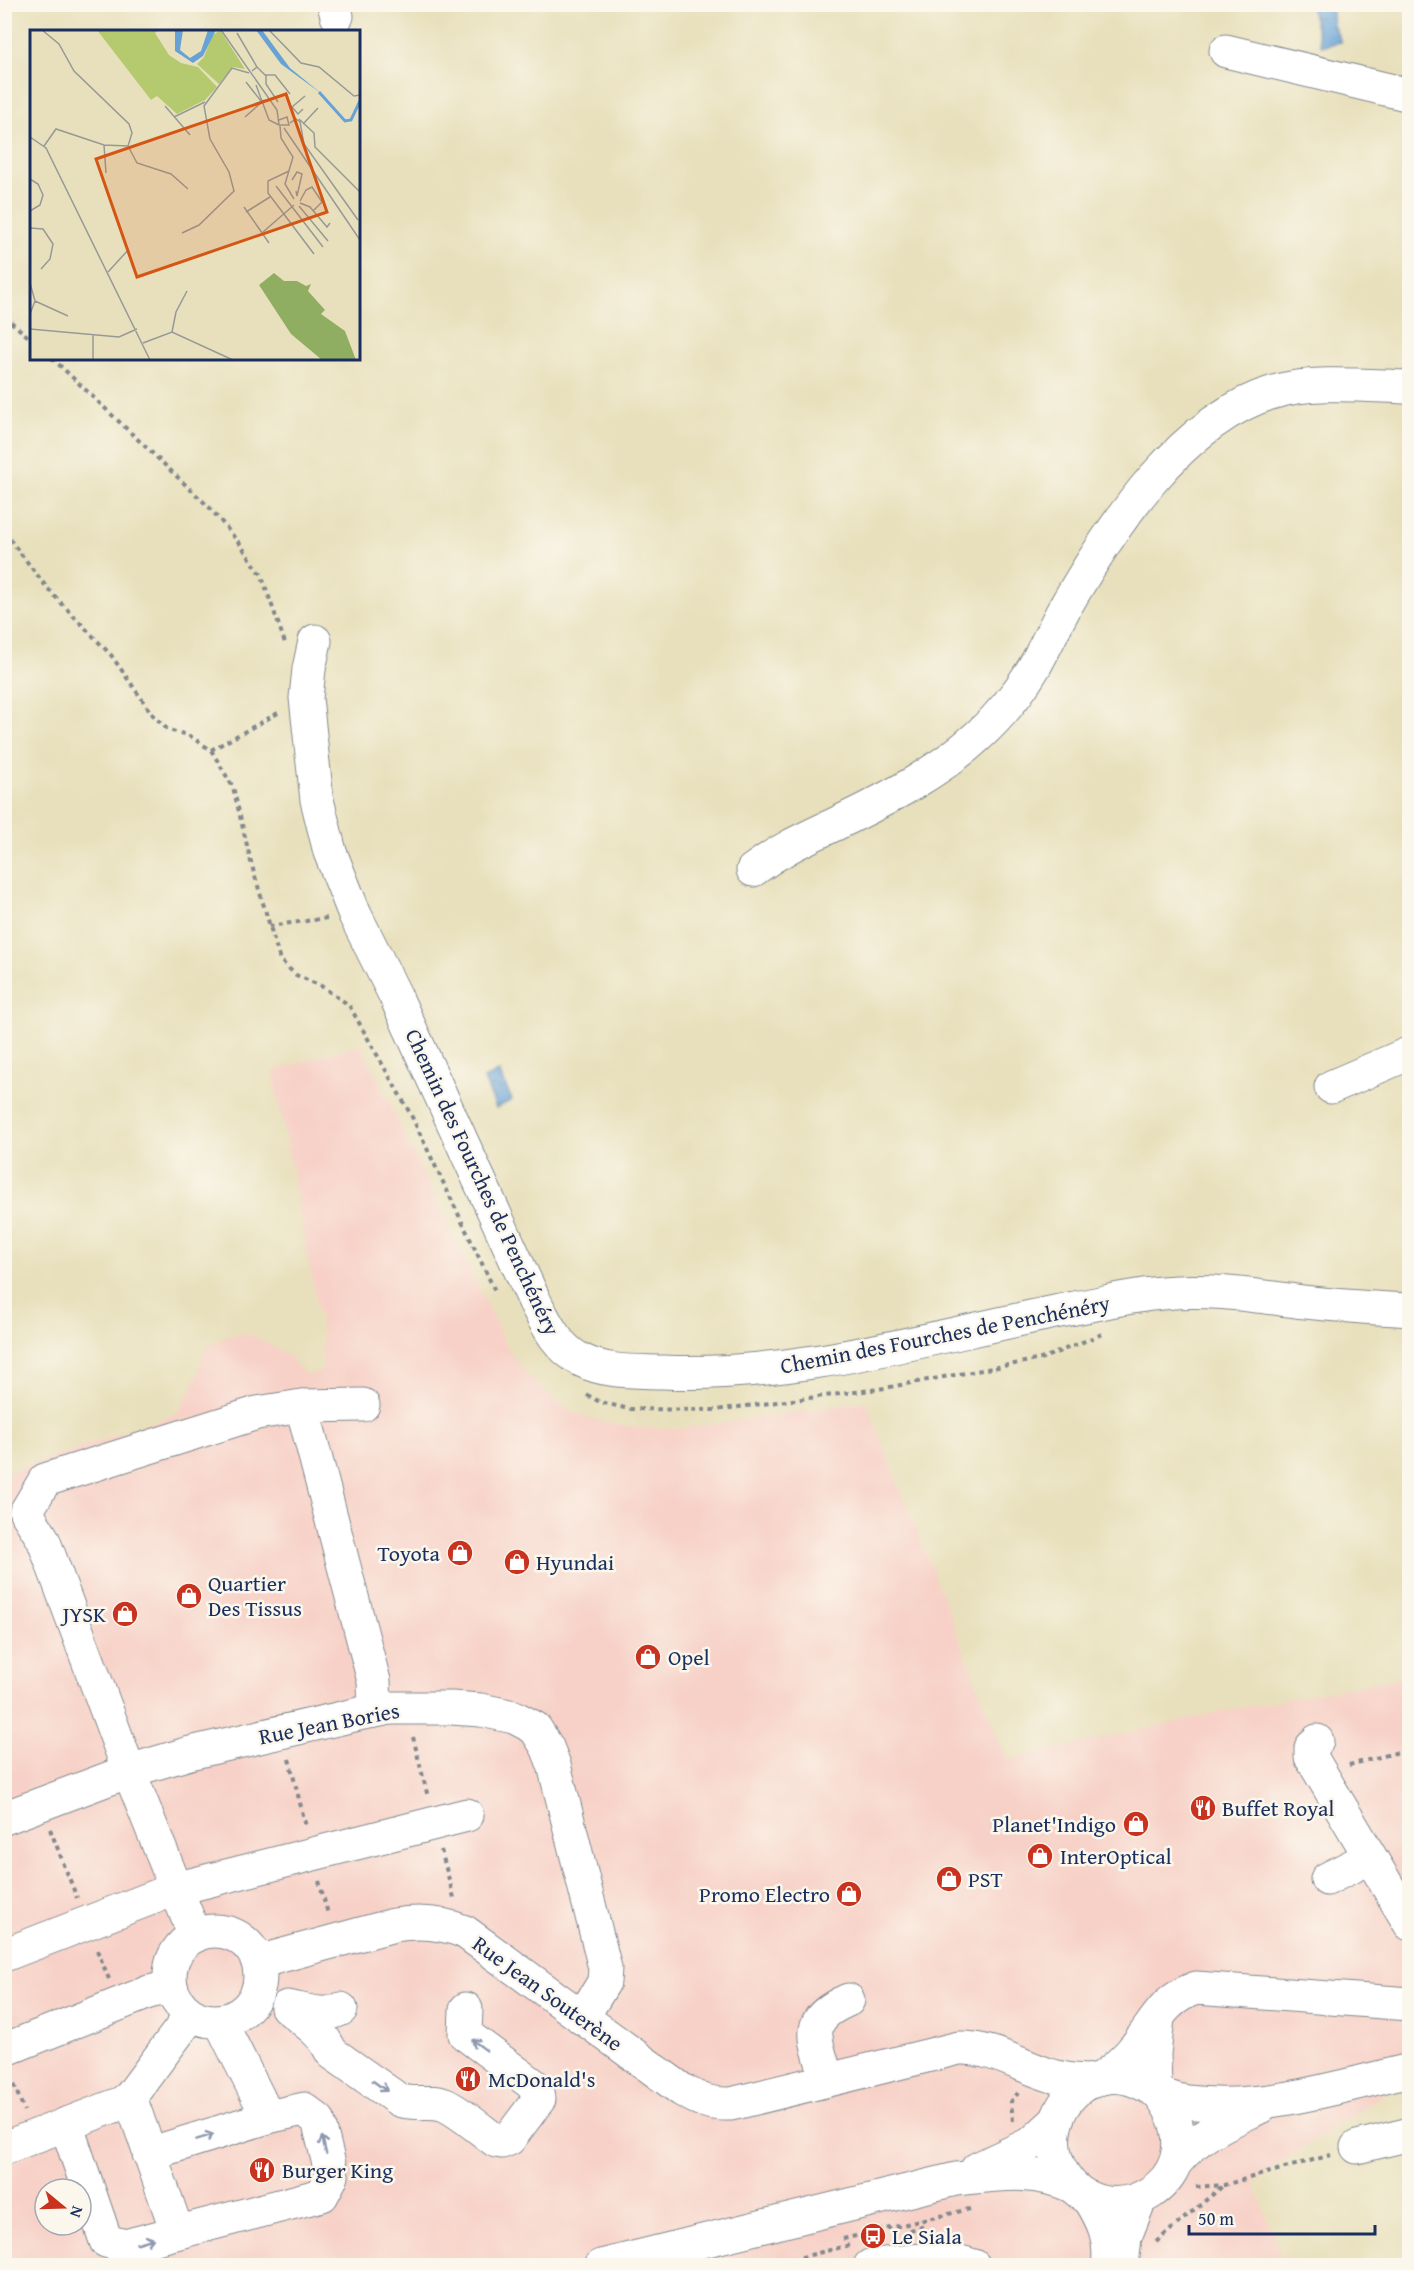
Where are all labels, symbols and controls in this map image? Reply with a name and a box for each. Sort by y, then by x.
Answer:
inset map [30,30,360,360]
street label: Chemin des Fourches de Penchénéry [398,1023,568,1341]
street label: Chemin des Fourches de Penchénéry [777,1286,1113,1382]
place label: Toyota [377,1537,441,1569]
shop icon: Toyota [445,1538,475,1568]
place label: Hyundai [536,1546,614,1578]
shop icon: Hyundai [502,1547,532,1577]
place label: Quartier Des Tissus [208,1567,302,1624]
shop icon: Quartier Des Tissus [174,1581,204,1611]
place label: JYSK [60,1598,106,1630]
shop icon: JYSK [110,1599,140,1629]
place label: Opel [668,1641,710,1673]
shop icon: Opel [633,1642,663,1672]
street label: Rue Jean Bories [256,1694,402,1752]
place label: Buffet Royal [1222,1792,1335,1824]
restaurant icon: Buffet Royal [1188,1793,1218,1823]
place label: Planet'Indigo [992,1808,1116,1840]
shop icon: Planet'Indigo [1121,1809,1151,1839]
place label: InterOptical [1060,1840,1172,1872]
shop icon: InterOptical [1025,1841,1055,1871]
place label: PST [968,1863,1003,1895]
shop icon: PST [934,1864,964,1894]
place label: Promo Electro [699,1878,830,1910]
shop icon: Promo Electro [834,1879,864,1909]
street label: Rue Jean Souterène [466,1928,630,2058]
one-way arrow [472,2038,488,2051]
place label: McDonald's [488,2063,595,2095]
restaurant icon: McDonald's [453,2064,483,2094]
one-way arrow [372,2080,388,2092]
one-way arrow [195,2131,214,2142]
one-way arrow [318,2135,330,2154]
place label: Burger King [282,2154,393,2186]
restaurant icon: Burger King [247,2155,277,2185]
north arrow [33,2177,93,2237]
scale bar [1189,2198,1375,2236]
text: N [64,2203,90,2221]
text: 50 m [1198,2205,1234,2232]
place label: Le Siala [892,2220,962,2252]
bus stop icon: Le Siala [858,2221,888,2251]
one-way arrow [135,2235,154,2246]

